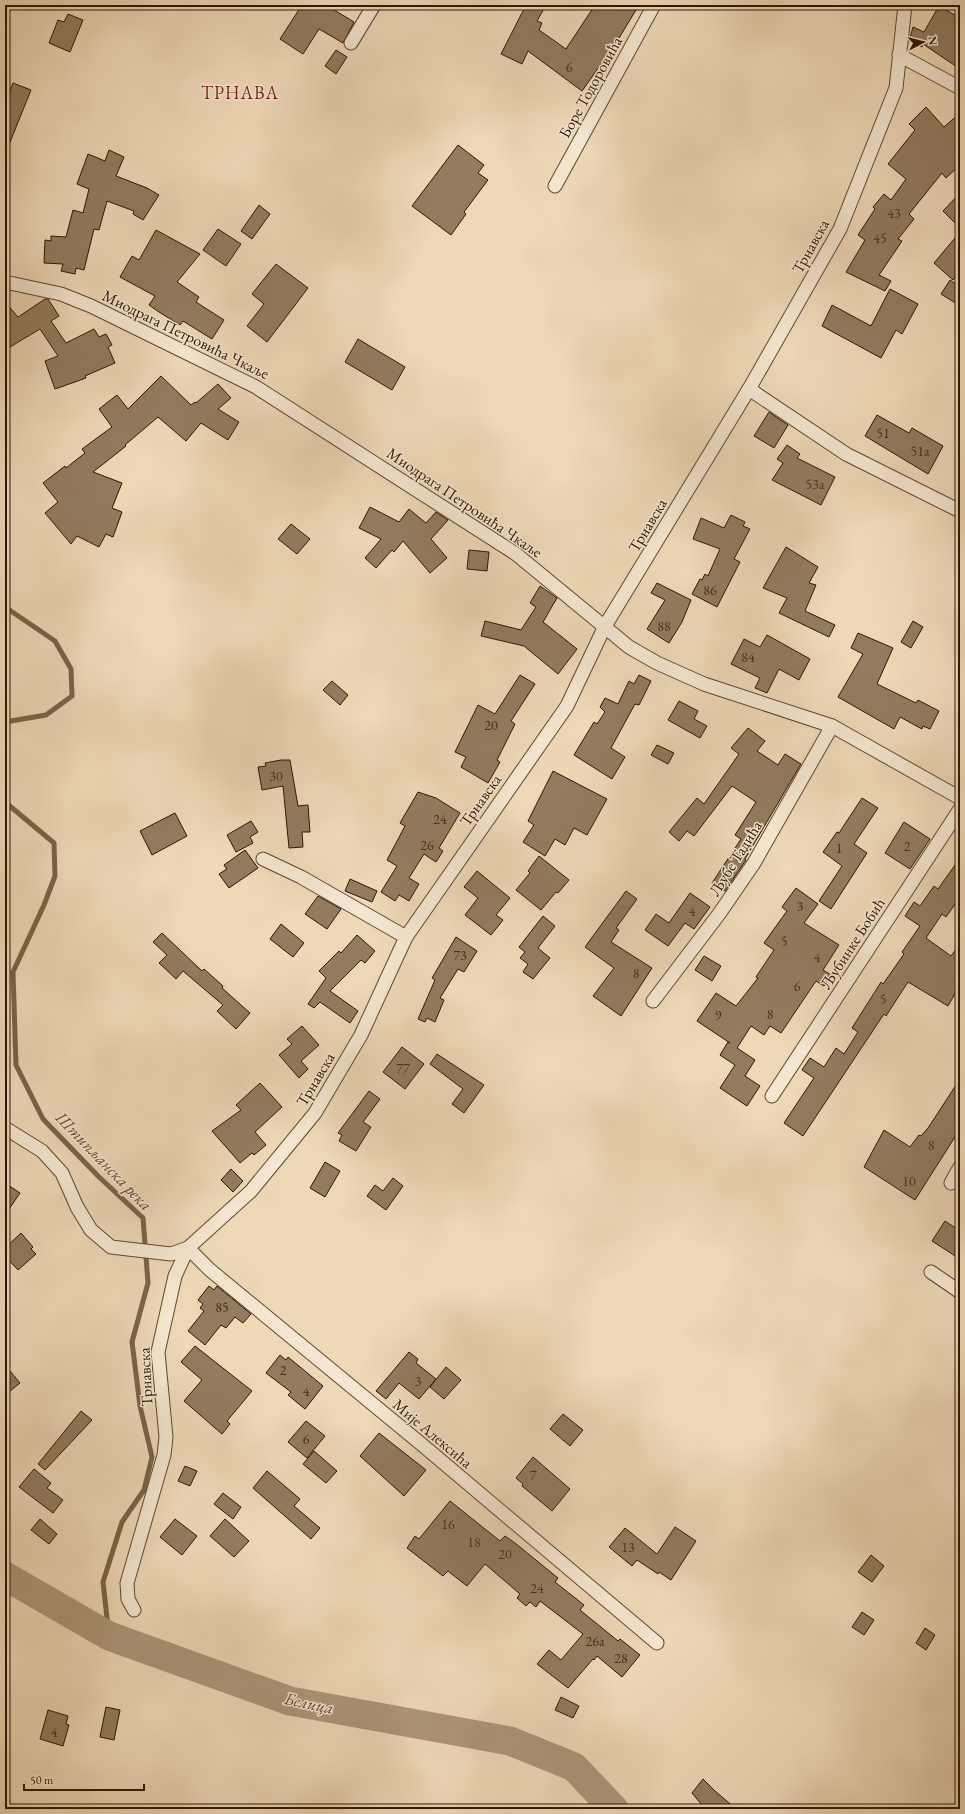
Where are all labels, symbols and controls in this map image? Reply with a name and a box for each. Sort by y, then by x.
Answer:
north arrow [903,22,943,62]
street label: Боре Тодоровића [554,32,627,142]
text: N [925,36,940,46]
house number: 6 [566,58,573,76]
district label: ТРНАВА [201,81,279,104]
house number: 43 [887,204,901,222]
street label: Трнавска [787,215,834,277]
house number: 45 [873,229,887,247]
street label: Миодрага Петровића Чкаље [99,285,273,384]
house number: 51 [876,424,890,442]
street label: Миодрага Петровића Чкаље [383,442,547,562]
house number: 51a [910,442,930,460]
house number: 53a [805,475,825,493]
street label: Трнавска [623,494,672,556]
house number: 86 [703,581,717,599]
house number: 88 [657,617,671,635]
house number: 84 [741,648,755,666]
house number: 20 [484,716,498,734]
house number: 30 [269,767,283,785]
street label: Трнавска [455,770,506,830]
house number: 24 [433,810,447,828]
street label: Љубе Тадића [704,816,767,900]
house number: 26 [420,836,434,854]
house number: 2 [904,837,911,855]
house number: 1 [836,839,842,857]
street label: Љубинке Бобић [815,894,890,993]
house number: 3 [797,897,804,915]
house number: 4 [689,902,696,920]
house number: 5 [781,932,787,950]
house number: 73 [453,946,467,964]
house number: 4 [814,948,821,966]
house number: 8 [633,964,640,982]
house number: 6 [794,977,801,995]
house number: 5 [880,990,886,1008]
house number: 8 [767,1005,774,1023]
house number: 9 [715,1006,722,1024]
street label: Трнавска [291,1048,340,1110]
house number: 77 [396,1059,410,1077]
water label: Штипљанска река [50,1106,157,1215]
house number: 8 [928,1136,935,1154]
house number: 10 [902,1172,916,1190]
house number: 85 [215,1298,229,1316]
street label: Трнавска [133,1346,158,1407]
house number: 2 [280,1361,287,1379]
house number: 3 [415,1372,422,1390]
house number: 4 [303,1382,310,1400]
street label: Мије Алексића [389,1394,477,1473]
house number: 6 [303,1430,310,1448]
house number: 7 [530,1466,537,1484]
house number: 16 [441,1515,455,1533]
house number: 18 [467,1533,481,1551]
house number: 13 [621,1538,635,1556]
house number: 20 [498,1545,512,1563]
house number: 24 [530,1579,544,1597]
house number: 26a [585,1632,605,1650]
house number: 28 [614,1649,628,1667]
water label: Белица [281,1687,336,1719]
house number: 4 [51,1723,58,1741]
scale bar [24,1766,144,1792]
text: 50 m [30,1772,54,1788]

